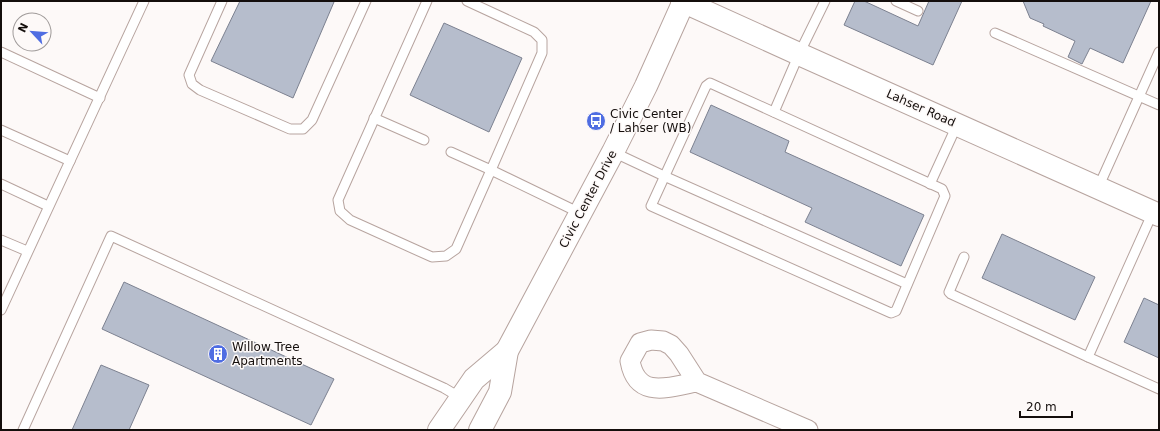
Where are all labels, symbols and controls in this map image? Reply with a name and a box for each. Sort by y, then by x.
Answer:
north arrow [12,12,52,52]
text: N [16,21,31,35]
street label: Lahser Road [884,87,958,129]
place label: Civic Center / Lahser (WB) [610,107,691,135]
bus stop icon: Civic Center / Lahser (WB) [585,110,607,132]
street label: Civic Center Drive [556,148,620,250]
place label: Willow Tree Apartments [232,340,302,368]
building icon: Willow Tree Apartments [207,343,229,365]
scale bar [1020,393,1072,419]
text: 20 m [1026,400,1057,414]

